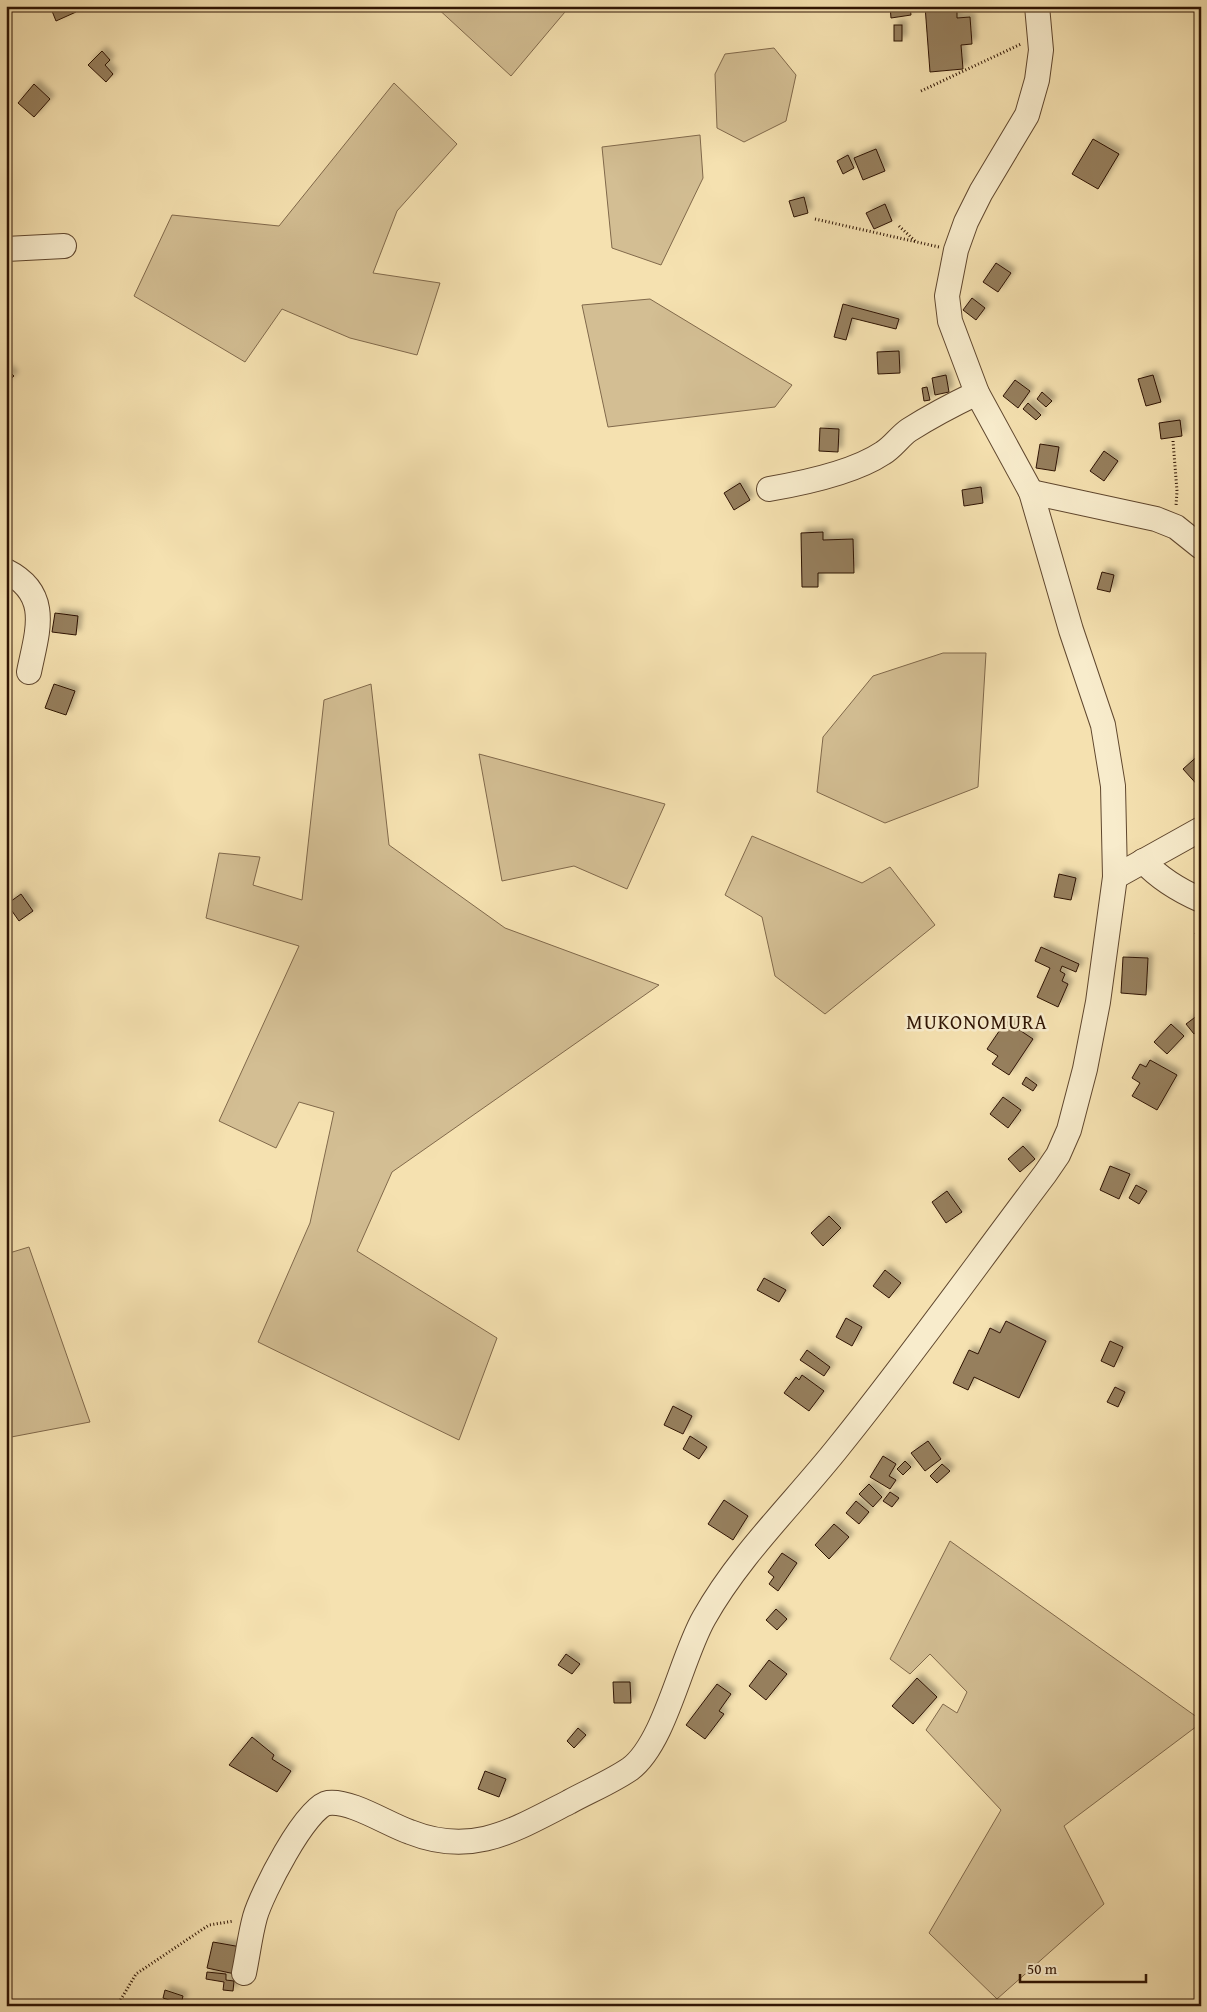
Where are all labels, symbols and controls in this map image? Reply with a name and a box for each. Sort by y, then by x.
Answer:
district label: MUKONOMURA [906,1007,1048,1036]
scale bar [1020,1952,1146,1984]
text: 50 m [1027,1958,1058,1979]

